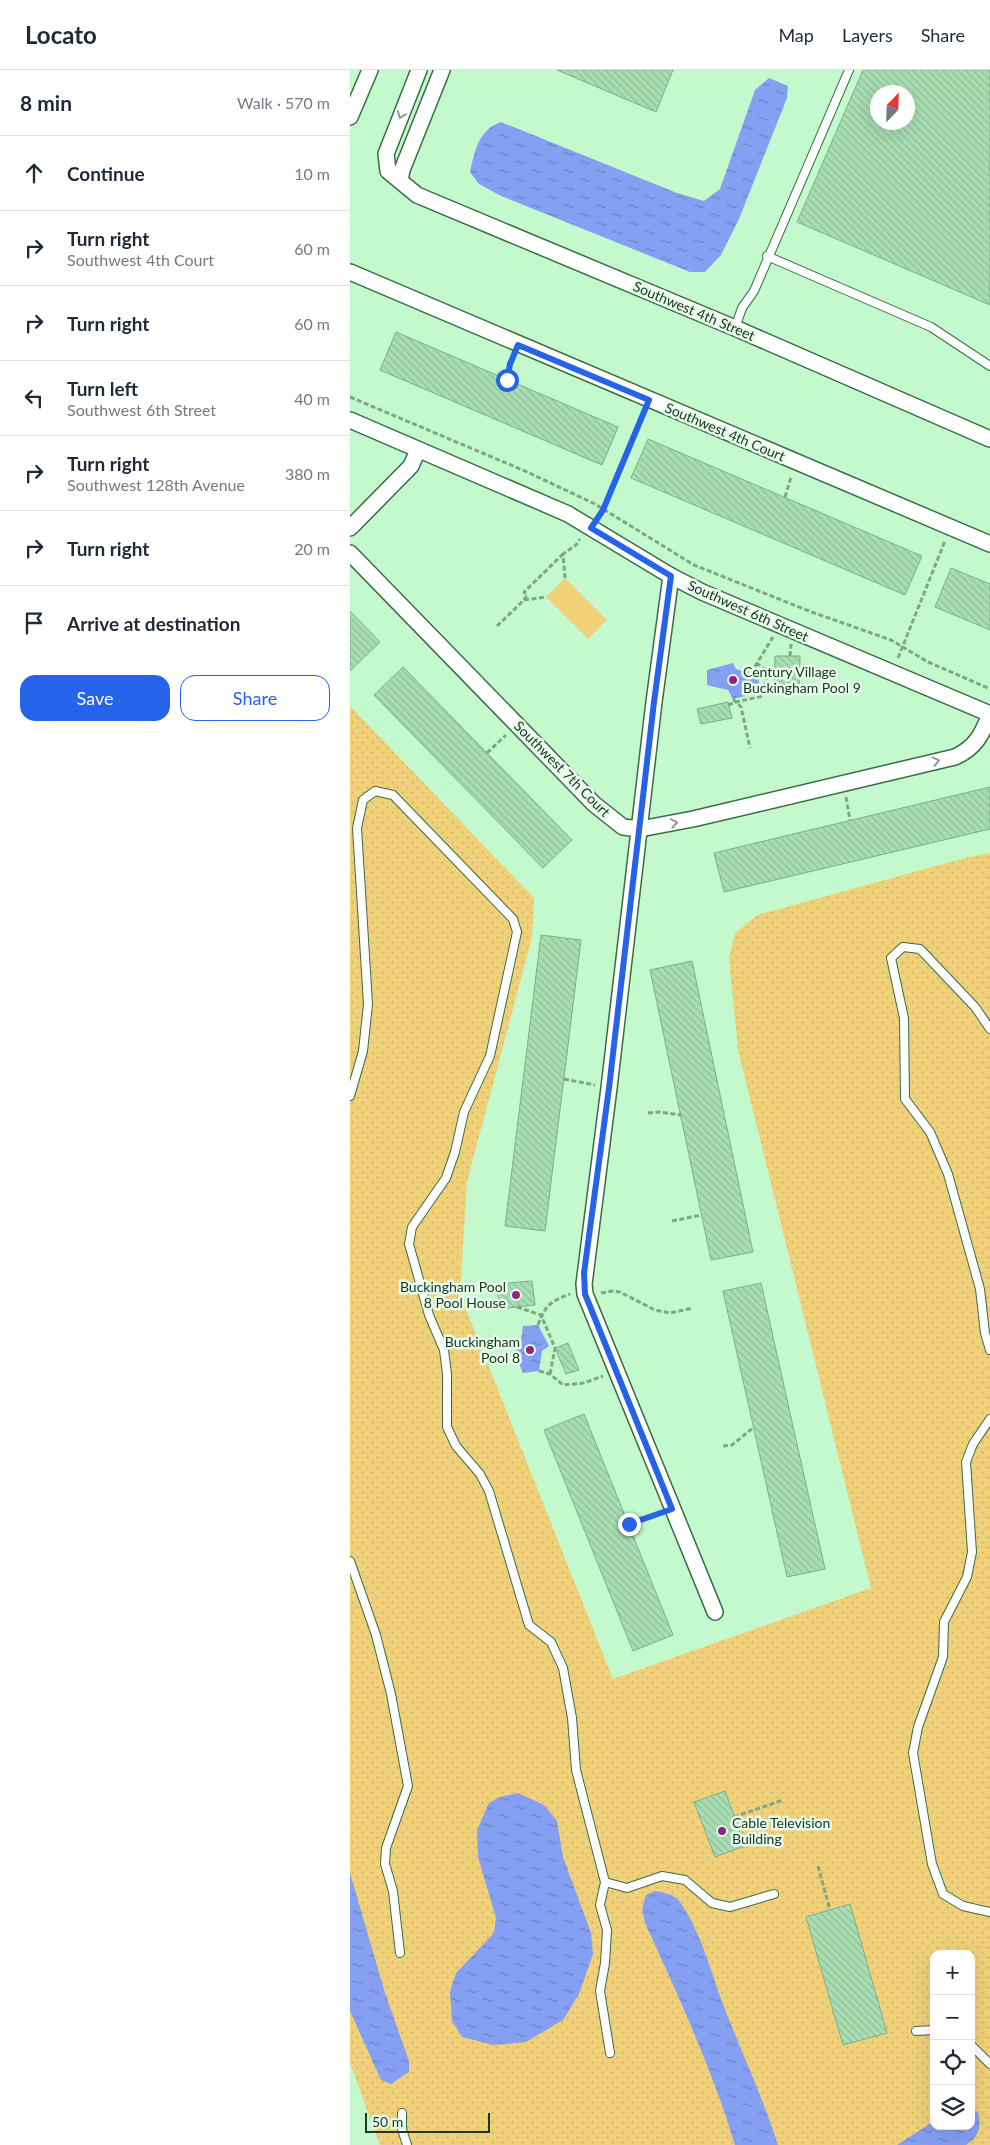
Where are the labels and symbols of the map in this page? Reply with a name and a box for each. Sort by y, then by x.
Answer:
north arrow [870,85,915,130]
one-way arrow [397,111,407,119]
street label: Southwest 4th Street [631,277,758,344]
route start [496,369,519,392]
street label: Southwest 4th Court [663,399,788,464]
street label: Southwest 6th Street [685,576,811,645]
place label: Century Village Buckingham Pool 9 [743,663,861,696]
marker: Century Village Buckingham Pool 9 [727,674,739,686]
street label: Southwest 7th Court [511,717,614,820]
one-way arrow [932,756,941,767]
one-way arrow [669,818,678,828]
place label: Buckingham Pool 8 Pool House [400,1278,506,1311]
marker: Buckingham Pool 8 Pool House [510,1289,522,1301]
place label: Buckingham Pool 8 [445,1333,520,1366]
marker: Buckingham Pool 8 [524,1344,536,1356]
route end [618,1513,641,1536]
place label: Cable Television Building [732,1814,830,1847]
marker: Cable Television Building [716,1825,728,1837]
scale bar [365,2110,490,2133]

